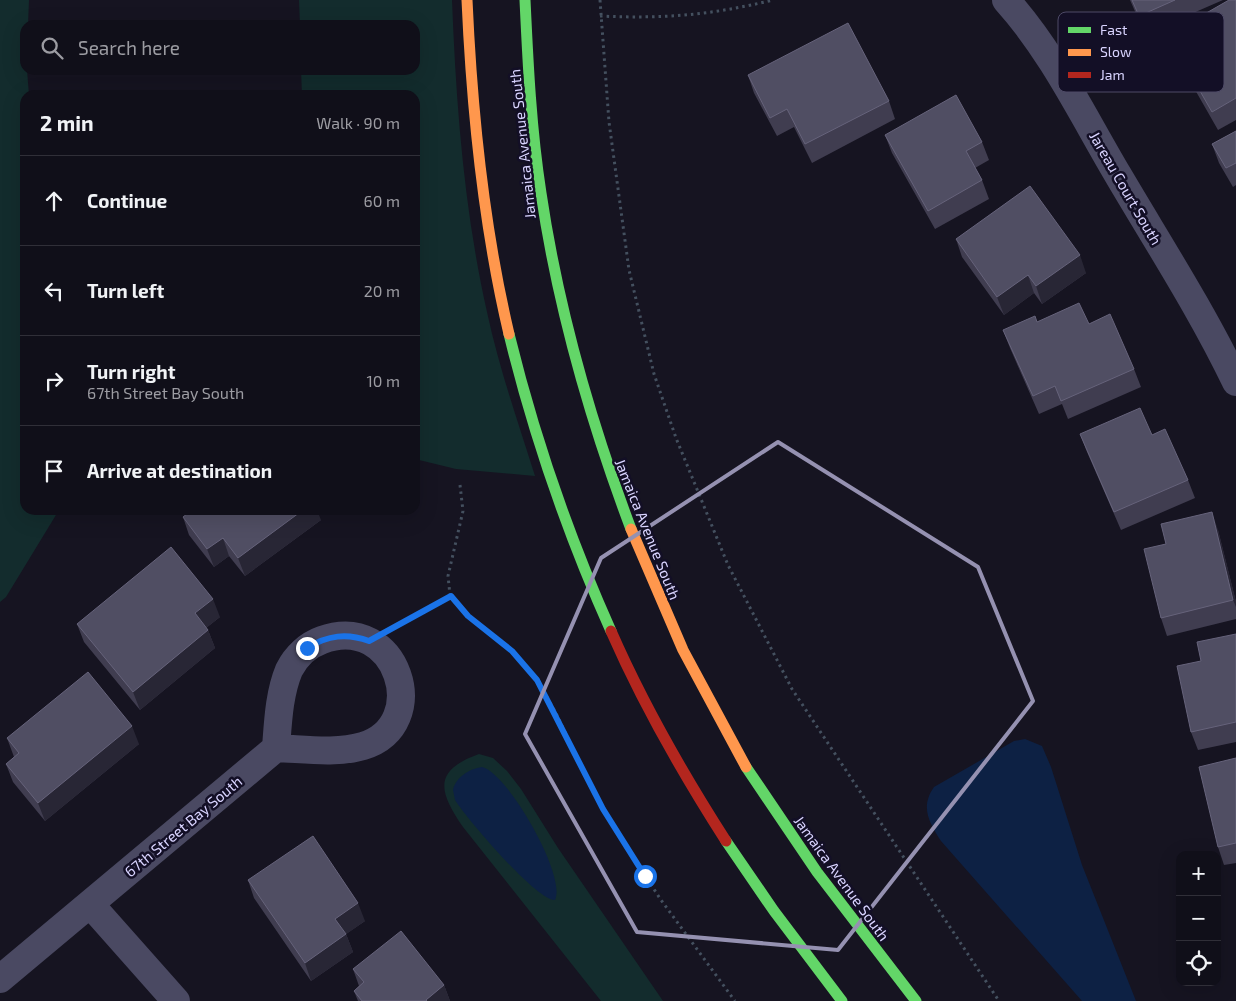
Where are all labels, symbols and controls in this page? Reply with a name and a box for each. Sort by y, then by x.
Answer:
legend [1058,12,1224,92]
search box [20,20,420,75]
text: Fast [1100,21,1127,38]
icon: search [38,34,66,62]
text: Search here [78,36,180,59]
text: Slow [1100,43,1132,60]
text: Jam [1100,66,1125,83]
street label: Jamaica Avenue South [505,68,539,220]
text: 2 min [40,110,94,135]
text: Walk · 90 m [316,113,400,132]
street label: Jareau Court South [1086,128,1166,248]
icon: ahead [40,187,68,215]
text: Continue [87,189,167,212]
text: 60 m [364,191,400,210]
icon: left [40,277,68,305]
text: Turn left [87,279,164,302]
text: 20 m [364,281,400,300]
text: Turn right [87,360,175,383]
icon: right [40,367,68,395]
text: 10 m [366,371,400,390]
text: 67th Street Bay South [87,383,244,402]
street label: Jamaica Avenue South [611,456,685,602]
icon: arrive [40,457,68,485]
text: Arrive at destination [87,459,272,482]
route end [296,637,319,660]
street label: 67th Street Bay South [121,772,245,880]
street label: Jamaica Avenue South [790,812,894,944]
map controls [1176,851,1221,986]
button: + [1176,851,1221,896]
route start [634,865,657,888]
button: − [1176,896,1221,941]
button: locate [1176,941,1221,986]

